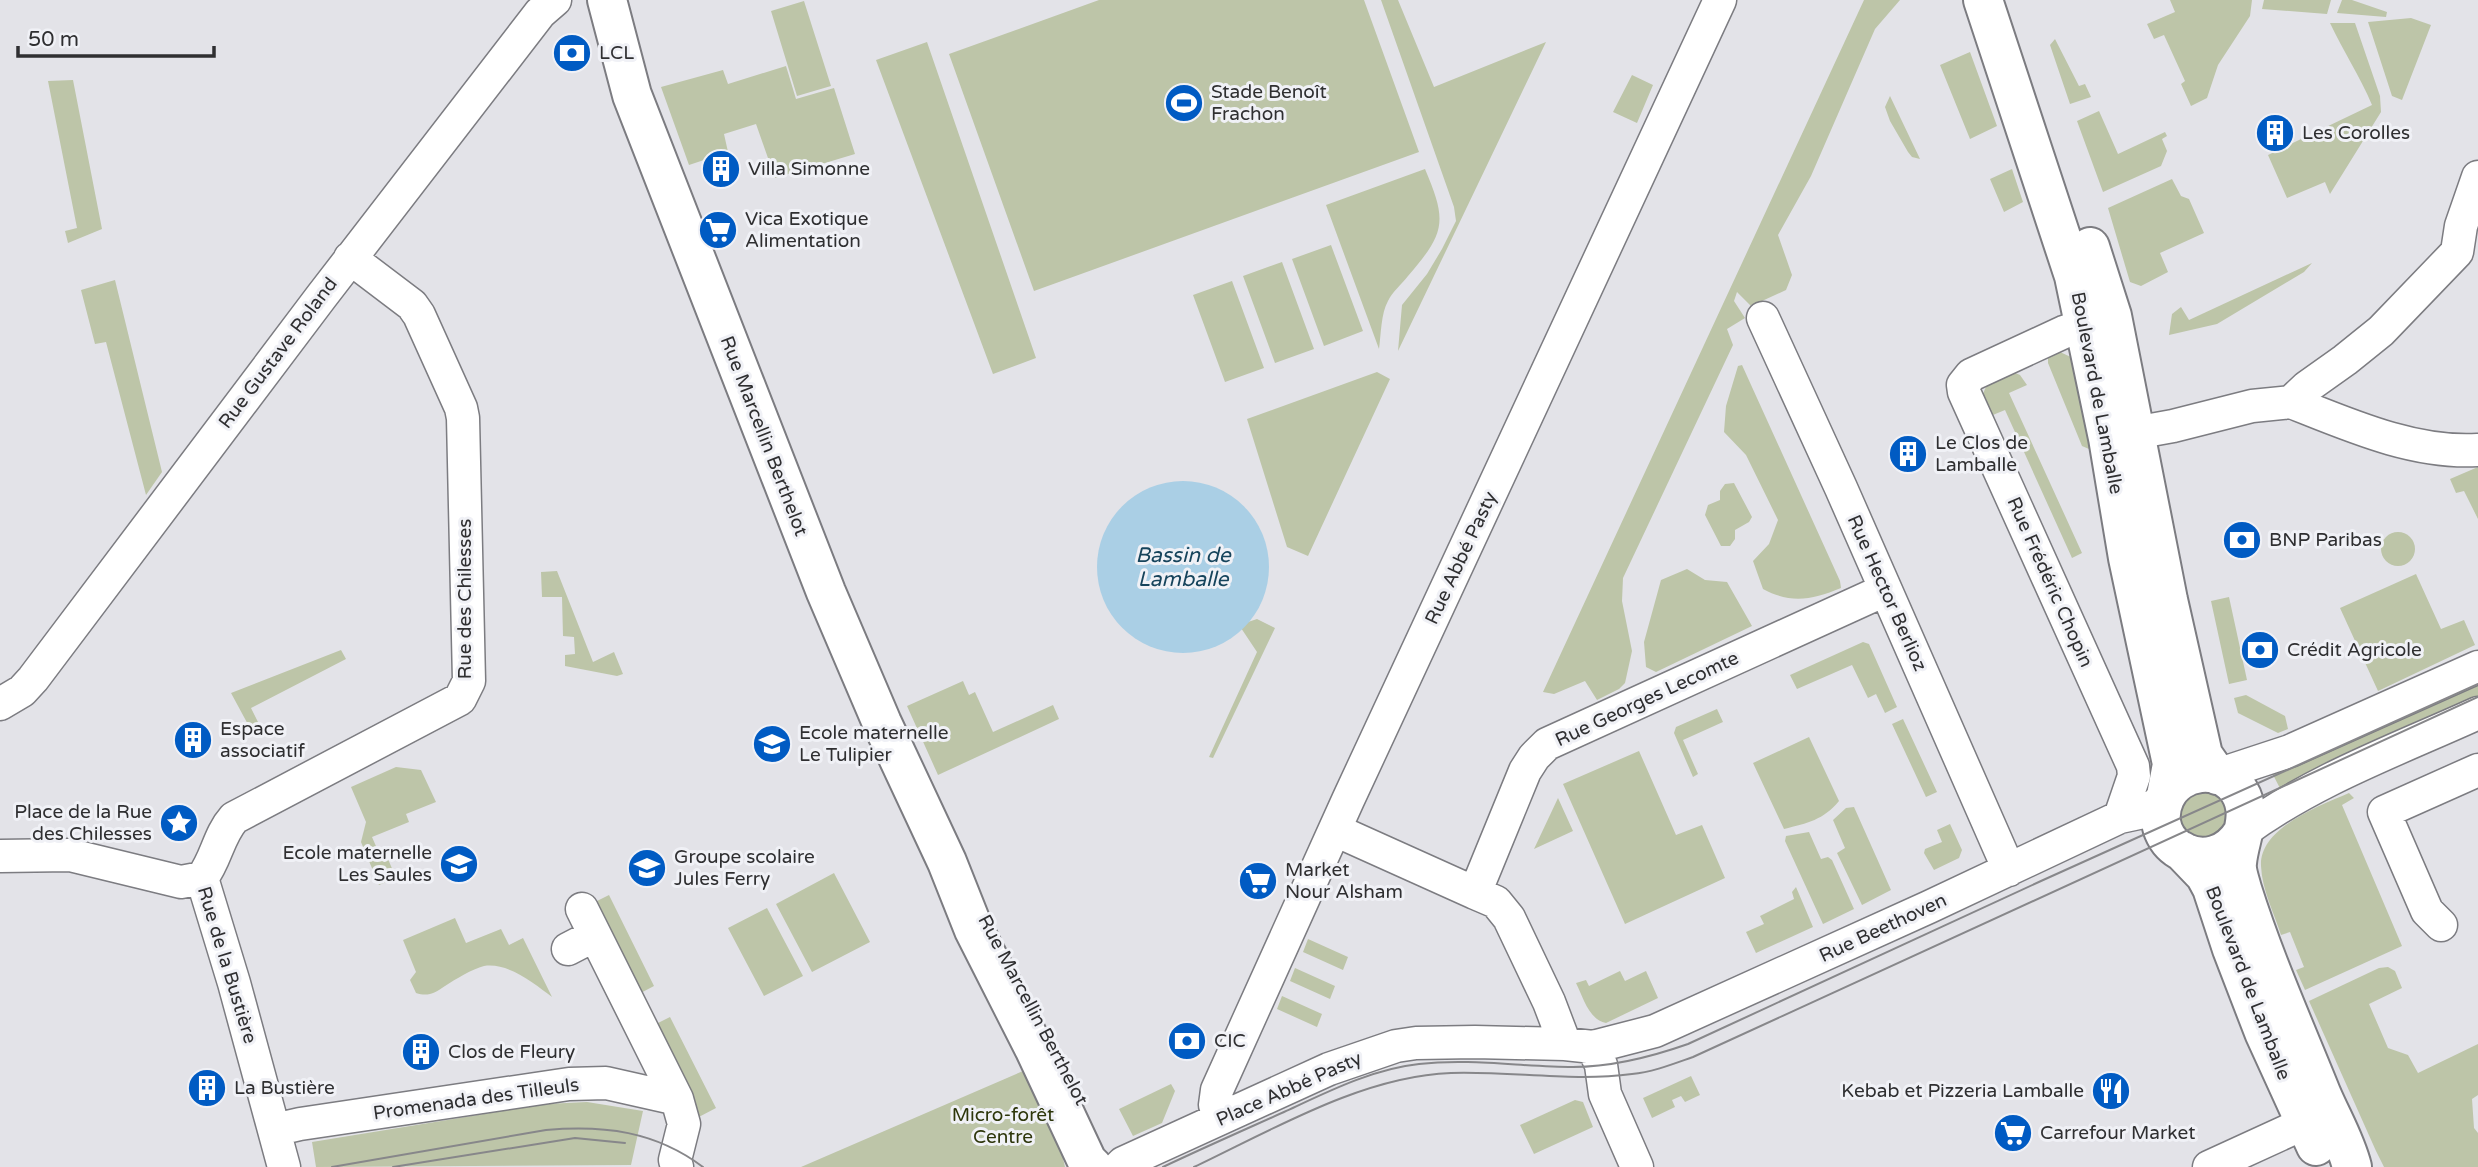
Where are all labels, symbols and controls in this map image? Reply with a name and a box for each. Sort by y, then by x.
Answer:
scale bar [18,14,214,58]
text: 50 m [28,27,79,52]
bank icon: LCL [551,32,593,74]
place label: LCL [599,42,634,64]
place label: Stade Benoît Frachon [1211,81,1327,125]
sports icon: Stade Benoît Frachon [1163,82,1205,124]
building icon: Les Corolles [2254,112,2296,154]
place label: Les Corolles [2302,122,2410,144]
building icon: Villa Simonne [700,148,742,190]
place label: Villa Simonne [748,158,870,180]
place label: Vica Exotique Alimentation [745,208,868,252]
supermarket icon: Vica Exotique Alimentation [697,209,739,251]
street label: Rue Gustave Roland [214,273,342,433]
street label: Boulevard de Lamballe [2067,290,2127,496]
street label: Rue Marcellin Berthelot [716,333,812,539]
place label: Le Clos de Lamballe [1935,432,2028,476]
building icon: Le Clos de Lamballe [1887,433,1929,475]
street label: Rue Abbé Pasty [1421,488,1501,628]
street label: Rue Frédéric Chopin [2003,493,2097,671]
street label: Rue Hector Berlioz [1843,512,1931,674]
street label: Rue des Chilesses [454,519,476,679]
bank icon: BNP Paribas [2221,519,2263,561]
place label: BNP Paribas [2269,529,2382,551]
water label: Bassin de Lamballe [1135,543,1232,592]
bank icon: Crédit Agricole [2239,629,2281,671]
place label: Crédit Agricole [2287,639,2422,661]
street label: Rue Georges Lecomte [1552,647,1742,751]
place label: Espace associatif [220,718,306,762]
building icon: Espace associatif [172,719,214,761]
place label: Ecole maternelle Le Tulipier [799,722,948,766]
school or university icon: Ecole maternelle Le Tulipier [751,723,793,765]
place label: Place de la Rue des Chilesses [14,801,152,845]
place icon: Place de la Rue des Chilesses [158,802,200,844]
place label: Ecole maternelle Les Saules [283,842,432,886]
school or university icon: Ecole maternelle Les Saules [438,843,480,885]
place label: Groupe scolaire Jules Ferry [674,846,815,890]
school or university icon: Groupe scolaire Jules Ferry [626,847,668,889]
place label: Market Nour Alsham [1285,859,1403,903]
supermarket icon: Market Nour Alsham [1237,860,1279,902]
street label: Boulevard de Lamballe [2201,883,2295,1083]
street label: Rue de la Bustière [193,884,261,1046]
street label: Rue Beethoven [1816,889,1950,967]
street label: Rue Marcellin Berthelot [973,911,1093,1109]
bank icon: CIC [1166,1020,1208,1062]
place label: CIC [1214,1030,1246,1052]
building icon: Clos de Fleury [400,1031,442,1073]
place label: Clos de Fleury [448,1041,575,1063]
street label: Place Abbé Pasty [1213,1047,1365,1131]
building icon: La Bustière [186,1067,228,1109]
restaurant icon: Kebab et Pizzeria Lamballe [2090,1070,2132,1112]
street label: Promenada des Tilleuls [372,1074,580,1124]
place label: La Bustière [234,1077,335,1099]
place label: Kebab et Pizzeria Lamballe [1841,1080,2084,1102]
park label: Micro-forêt Centre [952,1104,1054,1148]
supermarket icon: Carrefour Market [1992,1112,2034,1154]
place label: Carrefour Market [2040,1122,2195,1144]

